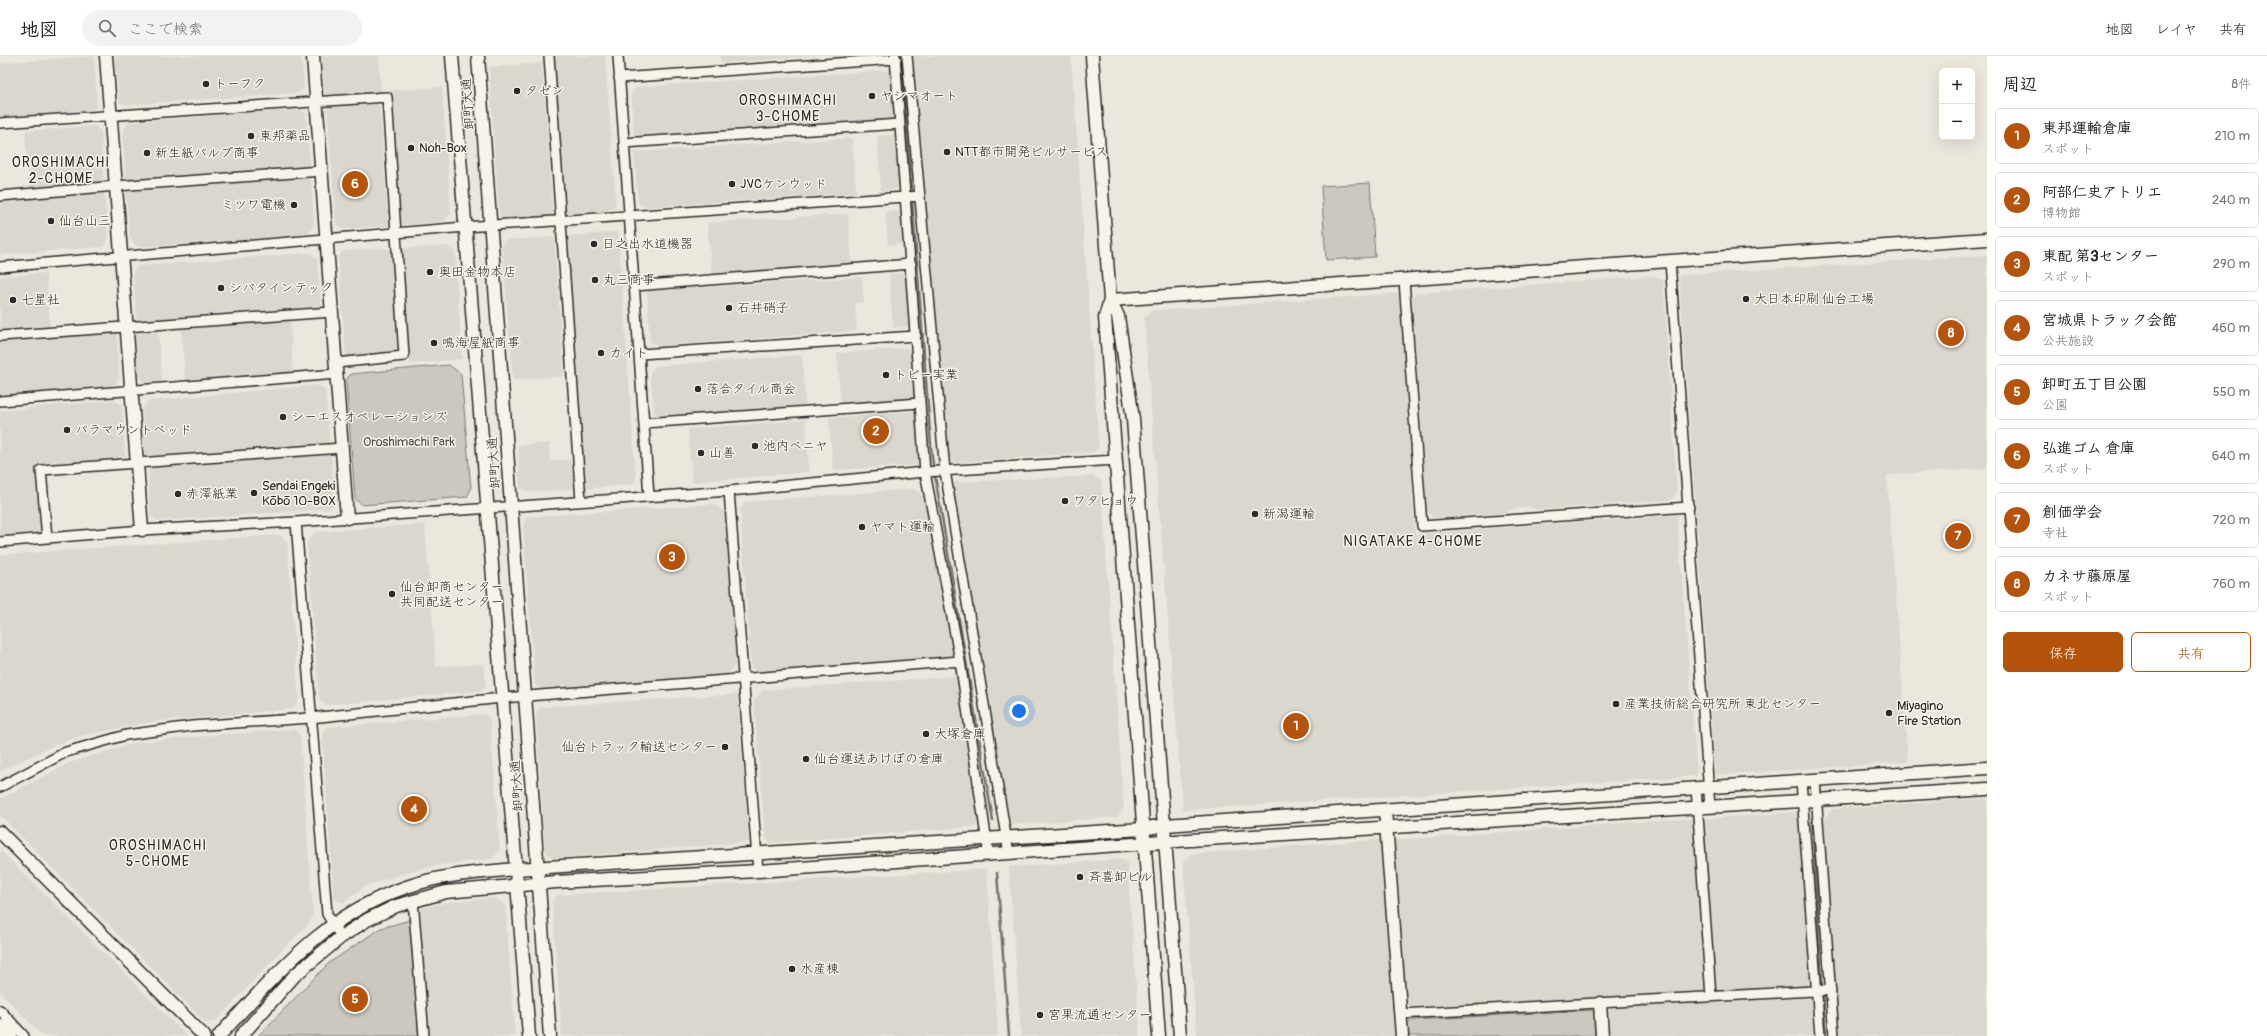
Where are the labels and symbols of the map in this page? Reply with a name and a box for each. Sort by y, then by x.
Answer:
place label: トーフク [214,76,265,92]
street label: 卸町大通 [458,77,478,131]
marker: トーフク [201,79,211,89]
place label: タゼン [525,83,564,99]
marker: タゼン [512,86,522,96]
place label: ヤシマオート [880,88,958,104]
marker: ヤシマオート [867,91,877,101]
district label: OROSHIMACHI 3-CHOME [739,92,837,125]
place label: 東邦薬品 [259,128,311,144]
marker: 東邦薬品 [246,131,256,141]
place label: Noh-Box [419,140,467,156]
marker: Noh-Box [406,143,416,153]
place label: NTT都市開発ビルサービス [955,144,1108,160]
place label: 新生紙パルプ商事 [155,145,259,161]
marker: NTT都市開発ビルサービス [942,147,952,157]
marker: 新生紙パルプ商事 [142,148,152,158]
district label: OROSHIMACHI 2-CHOME [12,154,110,187]
pin: 6 [342,169,368,199]
place label: JVCケンウッド [740,176,827,192]
marker: JVCケンウッド [727,179,737,189]
place label: ミツワ電機 [221,197,286,213]
marker: ミツワ電機 [289,200,299,210]
place label: 仙台山三 [59,213,111,229]
marker: 仙台山三 [46,216,56,226]
place label: 日之出水道機器 [602,236,693,252]
marker: 日之出水道機器 [589,239,599,249]
place label: 奥田金物本店 [438,264,516,280]
marker: 奥田金物本店 [425,267,435,277]
place label: 丸三商事 [603,272,655,288]
marker: 丸三商事 [590,275,600,285]
place label: シバタインテック [229,280,333,296]
marker: シバタインテック [216,283,226,293]
place label: 大日本印刷 仙台工場 [1754,291,1874,307]
place label: 七星社 [21,292,60,308]
marker: 大日本印刷 仙台工場 [1741,294,1751,304]
marker: 七星社 [8,295,18,305]
place label: 石井硝子 [737,300,789,316]
marker: 石井硝子 [724,303,734,313]
pin: 8 [1938,318,1964,348]
place label: 鳴海屋紙商事 [442,335,520,351]
marker: 鳴海屋紙商事 [429,338,439,348]
place label: カイト [609,345,648,361]
marker: カイト [596,348,606,358]
place label: トビー実業 [894,367,958,383]
marker: トビー実業 [881,370,891,380]
place label: 落合タイル商会 [706,381,796,397]
marker: 落合タイル商会 [693,384,703,394]
place label: シーエスオペレーションズ [291,409,447,425]
marker: シーエスオペレーションズ [278,412,288,422]
pin: 2 [863,416,889,446]
place label: パラマウントベッド [75,422,192,438]
marker: パラマウントベッド [62,425,72,435]
park label: Oroshimachi Park [363,434,456,450]
street label: 卸町大通 [484,436,504,490]
place label: 池内ベニヤ [763,438,828,454]
marker: 池内ベニヤ [750,441,760,451]
place label: 山善 [709,445,735,461]
marker: 山善 [696,448,706,458]
place label: Sendai Engeki Kōbō 10-BOX [262,478,336,509]
place label: 赤澤紙業 [186,486,238,502]
marker: Sendai Engeki Kōbō 10-BOX [249,488,259,498]
marker: 赤澤紙業 [173,489,183,499]
place label: ワタヒョウ [1073,493,1138,509]
marker: ワタヒョウ [1060,496,1070,506]
place label: 新潟運輸 [1263,506,1315,522]
marker: 新潟運輸 [1250,509,1260,519]
place label: ヤマト運輸 [870,519,935,535]
pin: 7 [1945,521,1971,551]
marker: ヤマト運輸 [857,522,867,532]
district label: NIGATAKE 4-CHOME [1343,533,1483,550]
pin: 3 [659,542,685,572]
place label: 仙台卸商センター 共同配送センター [400,579,503,610]
marker: 仙台卸商センター 共同配送センター [387,589,397,599]
place label: 産業技術総合研究所 東北センター [1624,696,1821,712]
place label: Miyagino Fire Station [1897,698,1961,729]
marker: 産業技術総合研究所 東北センター [1611,699,1621,709]
your location [1009,701,1029,721]
marker: Miyagino Fire Station [1884,708,1894,718]
pin: 1 [1283,711,1309,741]
place label: 大塚倉庫 [934,726,986,742]
marker: 大塚倉庫 [921,729,931,739]
place label: 仙台トラック輸送センター [562,739,717,755]
marker: 仙台トラック輸送センター [720,742,730,752]
place label: 仙台運送あけぼの倉庫 [814,751,944,767]
marker: 仙台運送あけぼの倉庫 [801,754,811,764]
street label: 卸町大通 [507,759,527,813]
pin: 4 [401,794,427,824]
district label: OROSHIMACHI 5-CHOME [109,837,207,870]
place label: 斉喜卸ビル [1088,869,1153,885]
marker: 斉喜卸ビル [1075,872,1085,882]
place label: 水産棟 [800,961,839,977]
marker: 水産棟 [787,964,797,974]
pin: 5 [342,984,368,1014]
place label: 宮果流通センター [1048,1007,1151,1023]
marker: 宮果流通センター [1035,1010,1045,1020]

